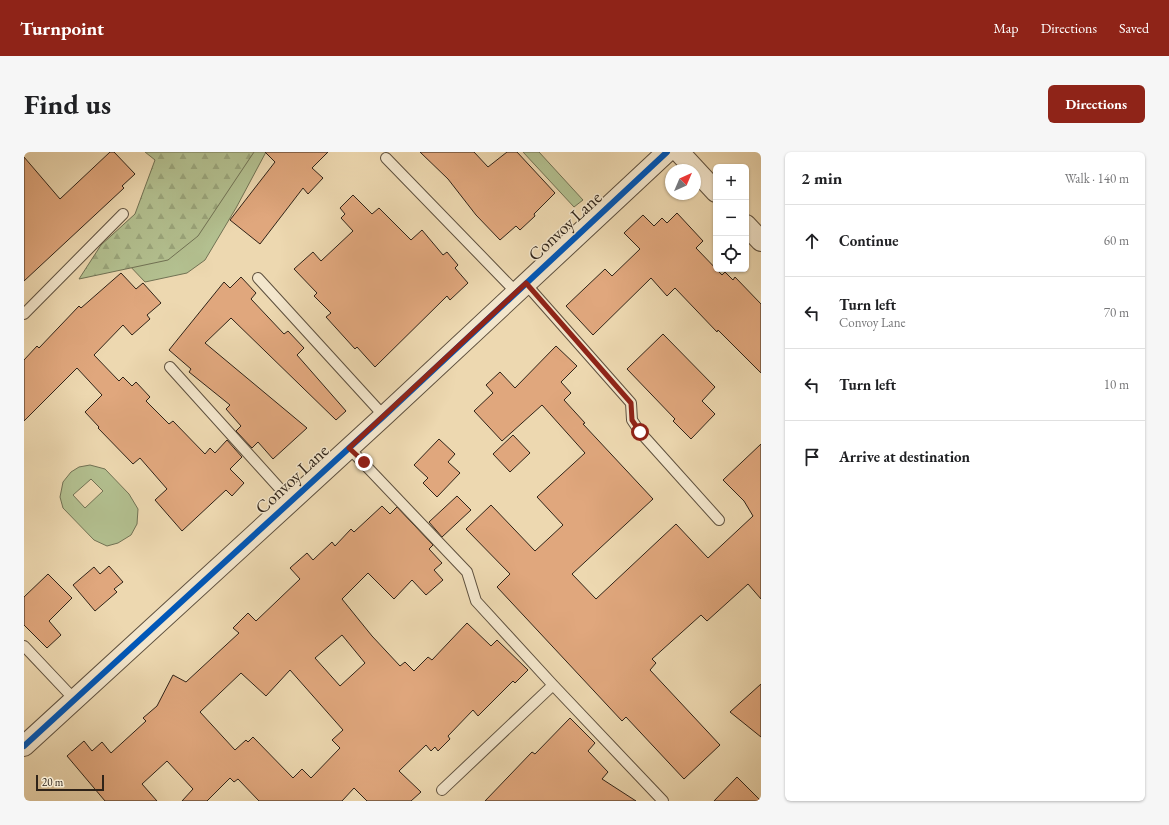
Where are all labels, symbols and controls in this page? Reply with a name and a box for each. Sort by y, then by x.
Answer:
text: Turnpoint [20,16,104,41]
text: Map [993,19,1019,37]
text: Directions [1041,19,1097,37]
text: Saved [1119,19,1149,37]
button: Directions [1048,85,1145,123]
text: Find us [24,86,111,122]
north arrow [665,164,701,200]
map controls [713,164,749,272]
button: + [713,164,749,200]
text: 2 min [801,167,842,189]
text: Walk · 140 m [1065,170,1129,187]
street label: Convoy Lane [523,186,606,266]
button: − [713,200,749,236]
icon: ahead [801,230,823,252]
text: Continue [839,231,899,250]
text: 60 m [1104,232,1129,249]
button: locate [713,236,749,272]
text: Turn left [839,295,896,314]
icon: left [801,302,823,324]
text: 70 m [1104,304,1129,321]
text: Convoy Lane [839,314,906,331]
icon: left [801,374,823,396]
text: Turn left [839,375,896,394]
text: 10 m [1104,376,1129,393]
route start [631,423,649,441]
street label: Convoy Lane [250,439,333,519]
icon: arrive [801,446,823,468]
text: Arrive at destination [839,447,970,466]
route end [355,453,373,471]
scale bar [36,773,104,792]
text: 20 m [42,775,63,789]

